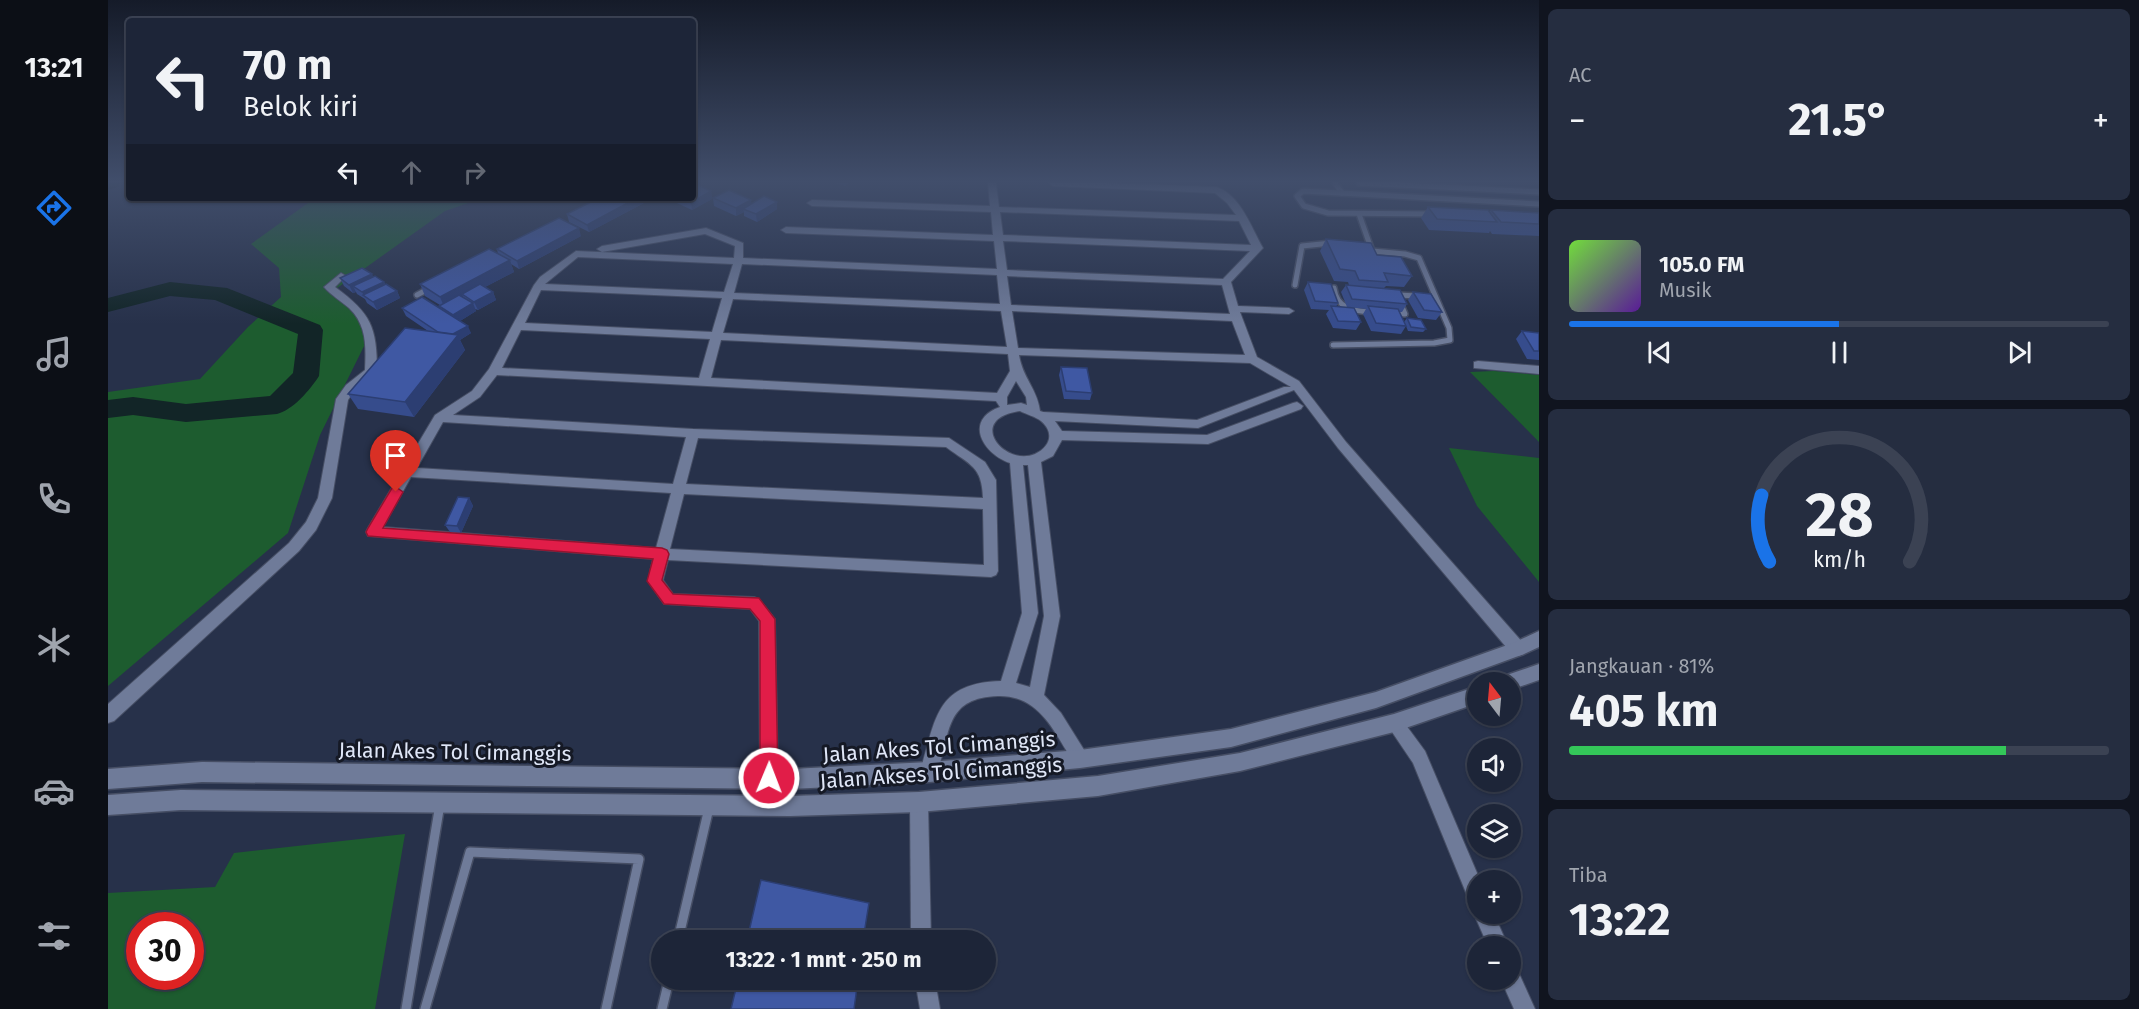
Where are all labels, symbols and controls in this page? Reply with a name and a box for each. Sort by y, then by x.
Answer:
text: 70 m [243,40,332,90]
icon: left [144,42,222,120]
text: 13:21 [25,52,83,84]
text: AC [1569,63,1591,87]
text: Belok kiri [243,91,358,123]
text: 21.5° [1788,93,1890,147]
text: − [1569,101,1586,141]
text: + [2093,101,2109,141]
icon: left [332,156,365,189]
icon: ahead [395,156,428,189]
icon: right [458,156,491,189]
icon: directions [33,187,75,229]
text: 105.0 FM [1659,251,1744,278]
text: Musik [1659,278,1711,302]
icon: music [33,333,75,375]
icon: previous [1643,336,1676,369]
icon: pause [1823,336,1856,369]
icon: next [2003,336,2036,369]
pin [370,430,421,492]
icon: arrive [379,439,412,472]
icon: phone [33,478,75,520]
text: 28 [1805,478,1873,553]
text: km/h [1812,547,1866,573]
icon: climate [33,624,75,666]
text: Jangkauan · 81% [1569,654,1714,678]
north arrow [1467,672,1521,726]
map controls [1467,672,1521,990]
text: 405 km [1569,684,1718,738]
street label: Jalan Akes Tol Cimanggis [822,726,1056,768]
street label: Jalan Akes Tol Cimanggis [338,737,572,767]
button: sound [1467,738,1521,792]
position arrow [737,746,801,810]
street label: Jalan Akses Tol Cimanggis [819,752,1063,794]
icon: car [33,770,75,812]
button: layers [1467,804,1521,858]
text: Tiba [1569,863,1608,887]
button: + [1467,870,1521,924]
text: 13:22 [1569,893,1671,947]
speed limit sign: 30 [126,912,204,990]
icon: filters [33,915,75,957]
button: − [1467,936,1521,990]
text: 13:22 · 1 mnt · 250 m [725,946,922,973]

